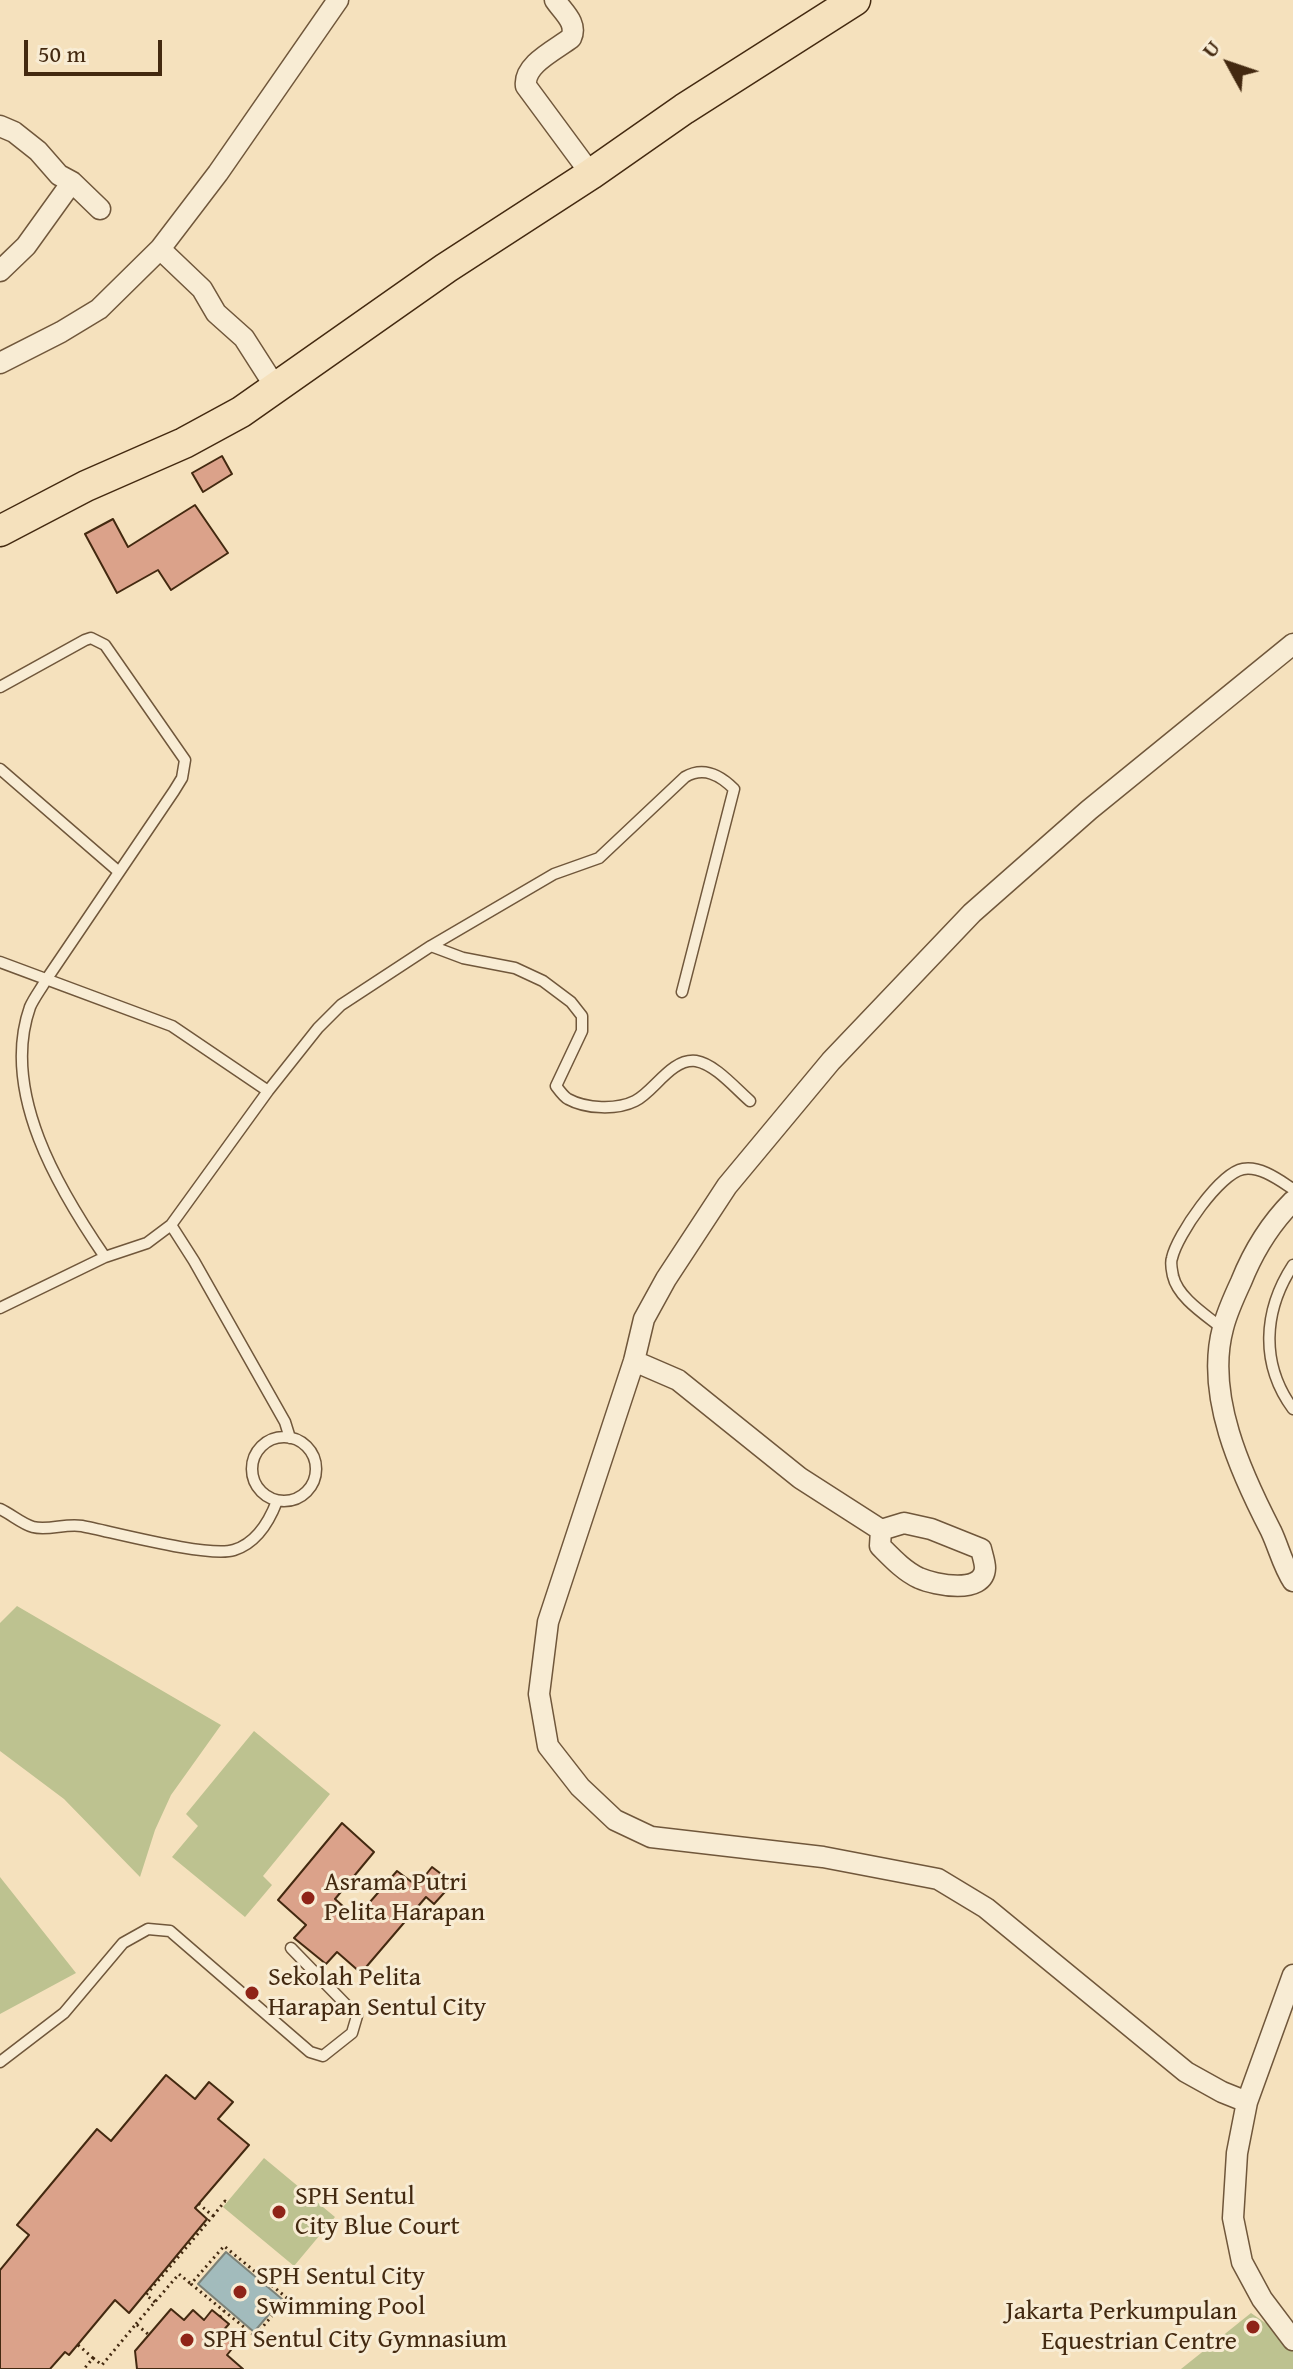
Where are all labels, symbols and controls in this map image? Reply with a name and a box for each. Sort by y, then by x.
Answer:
scale bar [28,24,166,74]
north arrow [1189,24,1269,104]
text: U [1194,33,1228,65]
text: 50 m [38,36,86,71]
place label: Asrama Putri Pelita Harapan [324,1867,485,1928]
marker: Asrama Putri Pelita Harapan [299,1889,317,1907]
place label: Sekolah Pelita Harapan Sentul City [268,1962,486,2024]
marker: Sekolah Pelita Harapan Sentul City [243,1984,261,2002]
place label: SPH Sentul City Blue Court [295,2181,460,2242]
marker: SPH Sentul City Blue Court [270,2203,288,2221]
place label: SPH Sentul City Swimming Pool [256,2261,425,2322]
marker: SPH Sentul City Swimming Pool [231,2283,249,2301]
place label: Jakarta Perkumpulan Equestrian Centre [1005,2296,1237,2358]
marker: Jakarta Perkumpulan Equestrian Centre [1244,2318,1262,2336]
place label: SPH Sentul City Gymnasium [203,2324,507,2356]
marker: SPH Sentul City Gymnasium [178,2331,196,2349]

